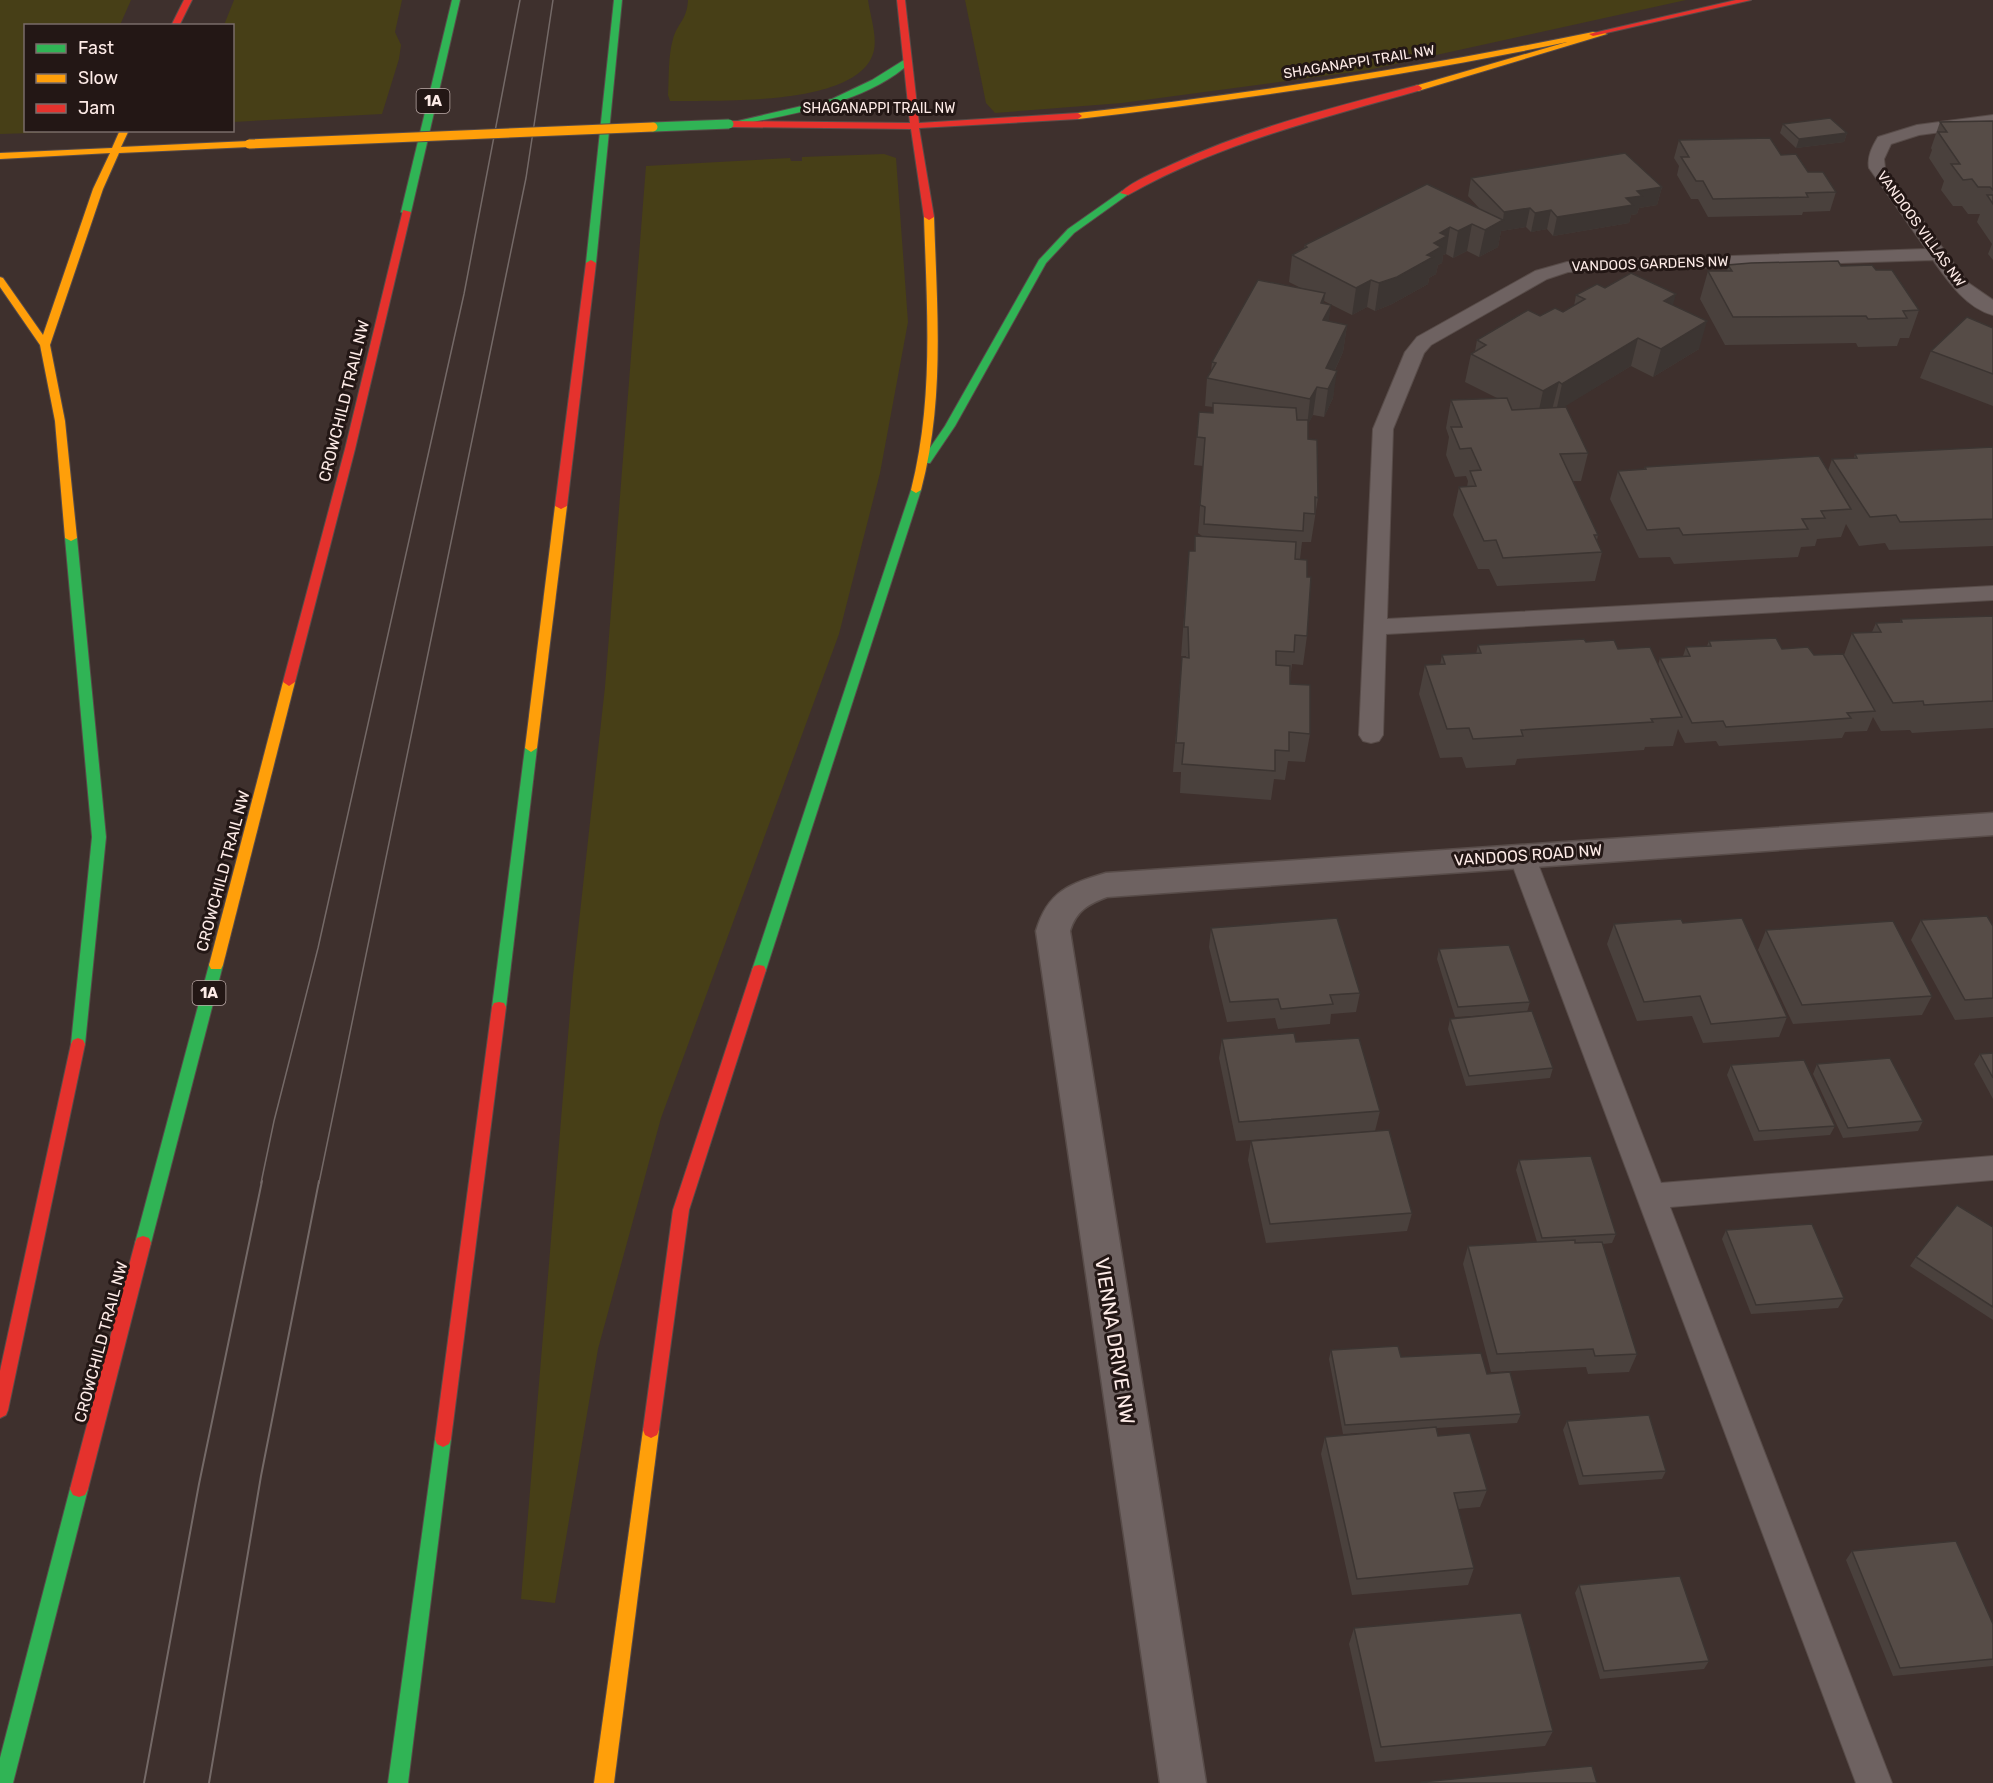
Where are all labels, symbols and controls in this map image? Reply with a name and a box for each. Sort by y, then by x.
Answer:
legend [24,24,234,132]
text: Fast [78,37,114,59]
street label: SHAGANAPPI TRAIL NW [1282,42,1436,82]
text: Slow [78,67,118,89]
road number: 1A [416,89,450,113]
text: Jam [78,97,115,119]
street label: SHAGANAPPI TRAIL NW [803,100,955,117]
street label: VANDOOS VILLAS NW [1873,168,1969,290]
street label: VANDOOS GARDENS NW [1571,253,1729,275]
street label: CROWCHILD TRAIL NW [315,318,373,484]
street label: CROWCHILD TRAIL NW [192,788,254,954]
street label: VANDOOS ROAD NW [1453,840,1603,870]
road number: 1A [192,981,226,1005]
street label: VIENNA DRIVE NW [1090,1256,1140,1426]
street label: CROWCHILD TRAIL NW [70,1259,132,1425]

